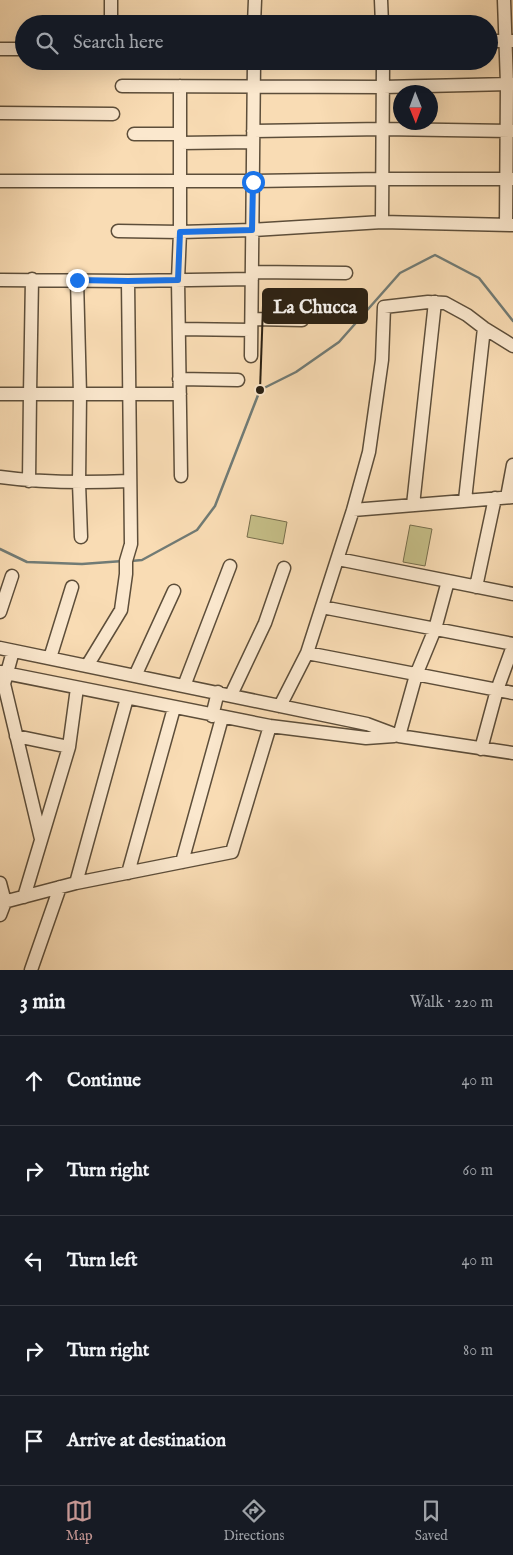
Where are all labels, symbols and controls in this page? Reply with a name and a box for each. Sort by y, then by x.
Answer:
search box [15,15,498,70]
icon: search [33,29,61,57]
text: Search here [73,31,164,55]
north arrow [393,85,438,130]
route start [242,171,265,194]
route end [66,269,89,292]
callout: La Chucca [263,289,367,323]
text: La Chucca [273,296,358,320]
text: 3 min [20,989,65,1016]
text: Walk · 220 m [410,993,493,1013]
icon: ahead [20,1067,48,1095]
text: Continue [67,1069,141,1093]
text: 40 m [461,1071,493,1091]
icon: right [20,1157,48,1185]
text: Turn right [67,1159,149,1183]
text: 60 m [463,1161,493,1181]
icon: left [20,1247,48,1275]
text: Turn left [67,1249,138,1273]
text: 40 m [461,1251,493,1271]
icon: right [20,1337,48,1365]
text: Turn right [67,1339,149,1363]
text: 80 m [463,1341,493,1361]
icon: arrive [20,1427,48,1455]
text: Arrive at destination [67,1429,226,1453]
tab: Map [65,1497,93,1545]
tab: Directions [223,1497,284,1545]
tab: Saved [415,1497,448,1545]

